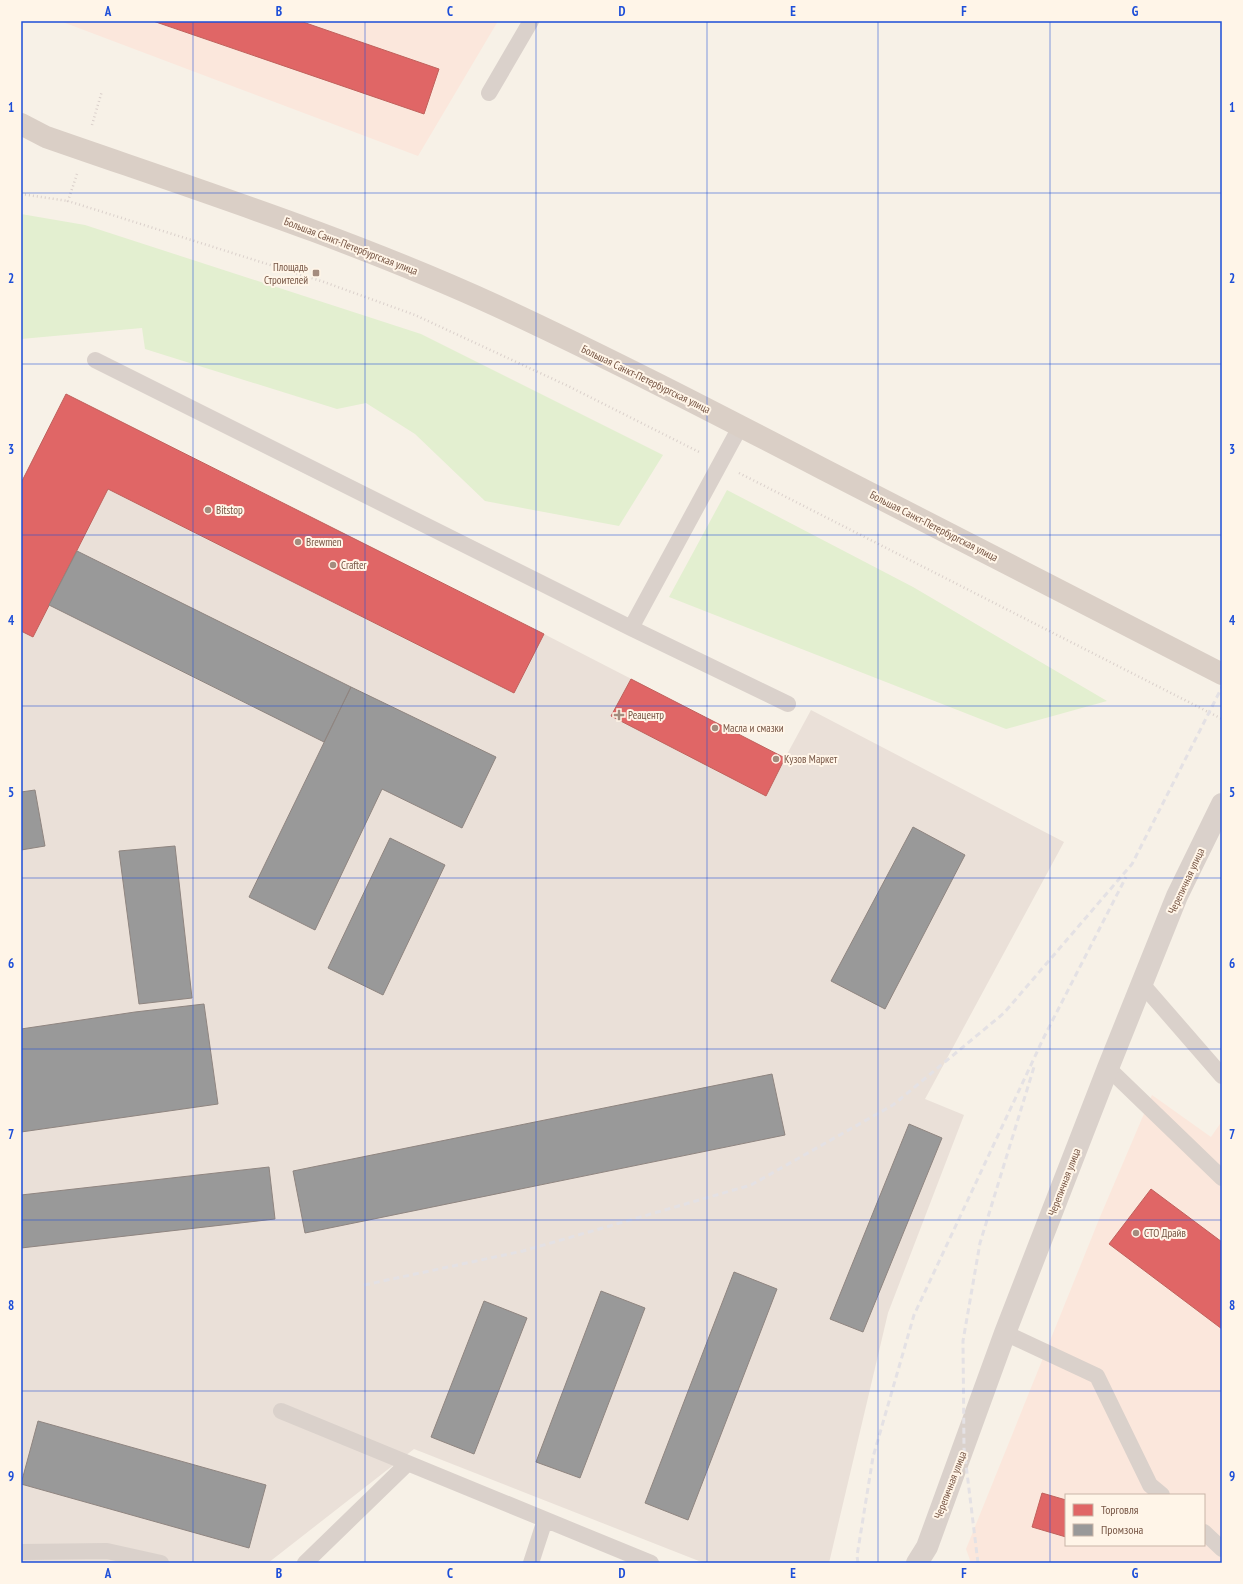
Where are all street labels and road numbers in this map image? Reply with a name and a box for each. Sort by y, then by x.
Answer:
street label: Большая Санкт-Петербургская улица [282,214,420,278]
street label: Большая Санкт-Петербургская улица [579,342,713,416]
street label: Большая Санкт-Петербургская улица [868,488,1000,564]
street label: Черепичная улица [1165,846,1207,916]
street label: Черепичная улица [1045,1146,1083,1218]
street label: Черепичная улица [931,1449,969,1521]

